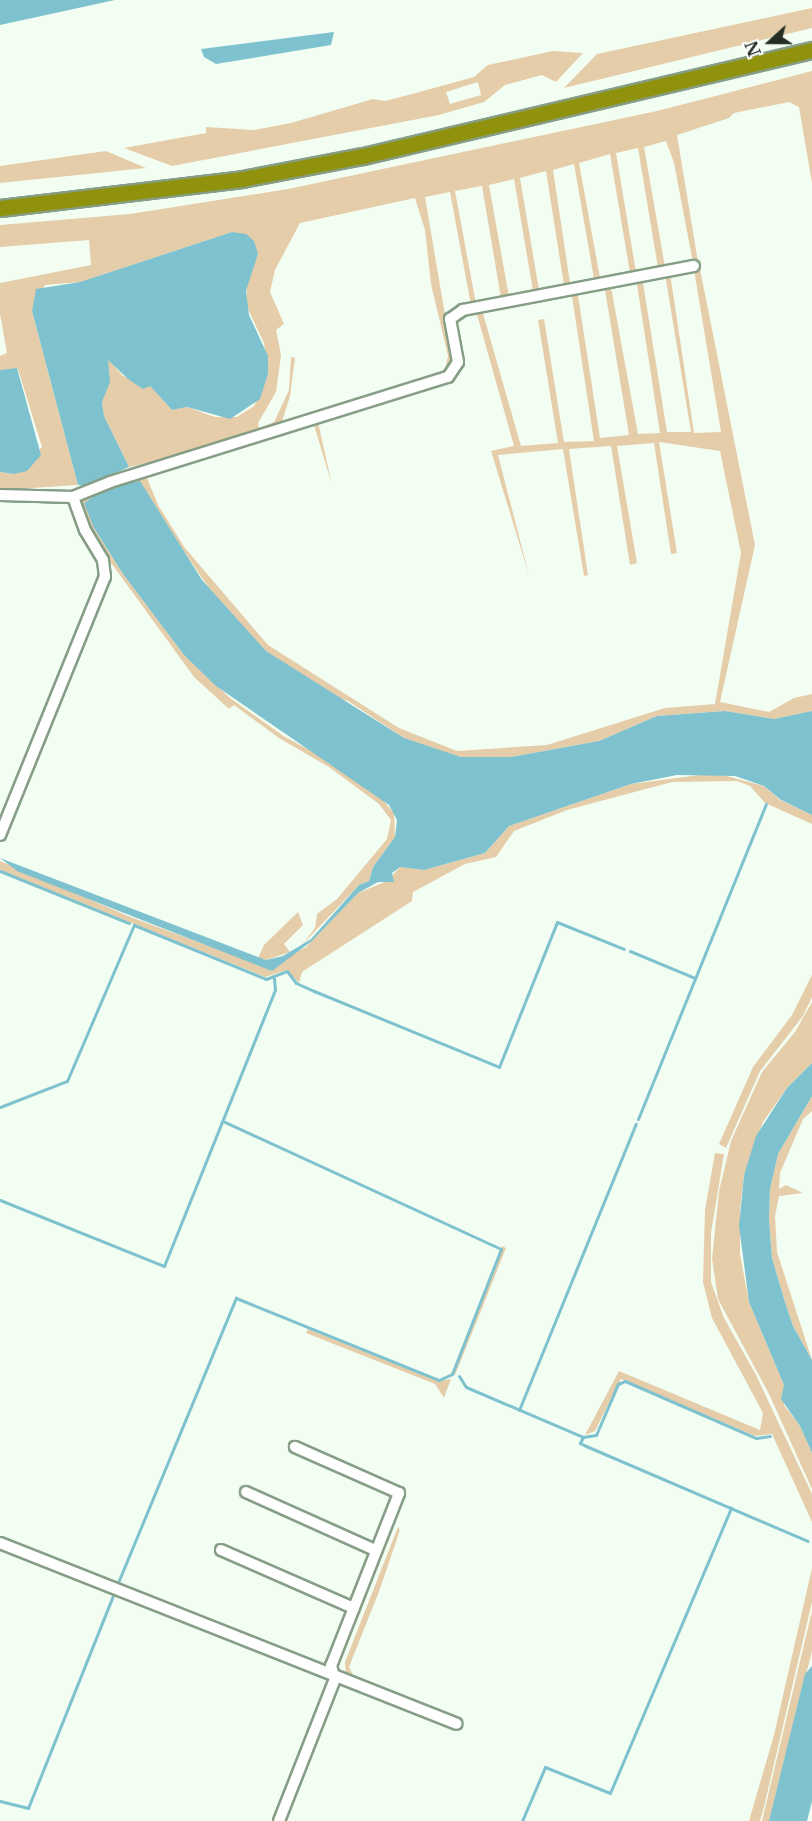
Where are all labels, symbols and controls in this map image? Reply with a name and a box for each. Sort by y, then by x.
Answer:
north arrow [740,12,800,72]
text: N [741,38,765,59]

